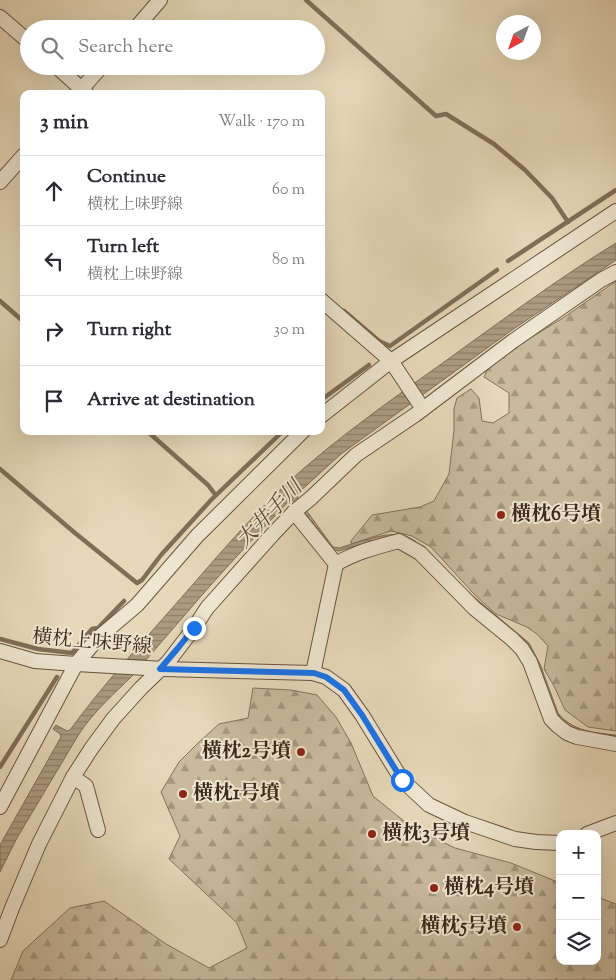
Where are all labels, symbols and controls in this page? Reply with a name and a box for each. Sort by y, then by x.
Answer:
north arrow [496,15,541,60]
search box [20,20,325,75]
icon: search [38,34,66,62]
text: Search here [78,34,173,61]
text: 3 min [40,108,89,138]
text: Walk · 170 m [218,111,305,134]
text: Continue [87,164,166,191]
icon: ahead [40,177,68,205]
text: 60 m [272,179,305,202]
text: 横枕上味野線 [87,194,183,217]
text: Turn left [87,234,159,261]
icon: left [40,247,68,275]
text: 80 m [272,249,305,272]
text: 横枕上味野線 [87,264,183,287]
icon: right [40,317,68,345]
text: Turn right [87,317,171,344]
text: 30 m [274,319,305,342]
icon: arrive [40,387,68,415]
text: Arrive at destination [87,387,255,414]
water label: 大井手川 [230,473,311,556]
place label: 横枕6号墳 [511,501,601,530]
marker: 横枕6号墳 [495,509,507,521]
route end [183,617,206,640]
street label: 横枕上味野線 [31,623,153,663]
place label: 横枕2号墳 [202,738,291,767]
marker: 横枕2号墳 [295,746,307,758]
route start [391,769,414,792]
place label: 横枕1号墳 [193,780,280,809]
marker: 横枕1号墳 [177,788,189,800]
place label: 横枕3号墳 [382,820,470,849]
marker: 横枕3号墳 [366,828,378,840]
map controls [556,830,601,965]
button: + [556,830,601,875]
place label: 横枕4号墳 [444,874,534,903]
button: − [556,875,601,920]
marker: 横枕4号墳 [428,882,440,894]
place label: 横枕5号墳 [420,913,507,942]
button: layers [556,920,601,965]
marker: 横枕5号墳 [511,921,523,933]

